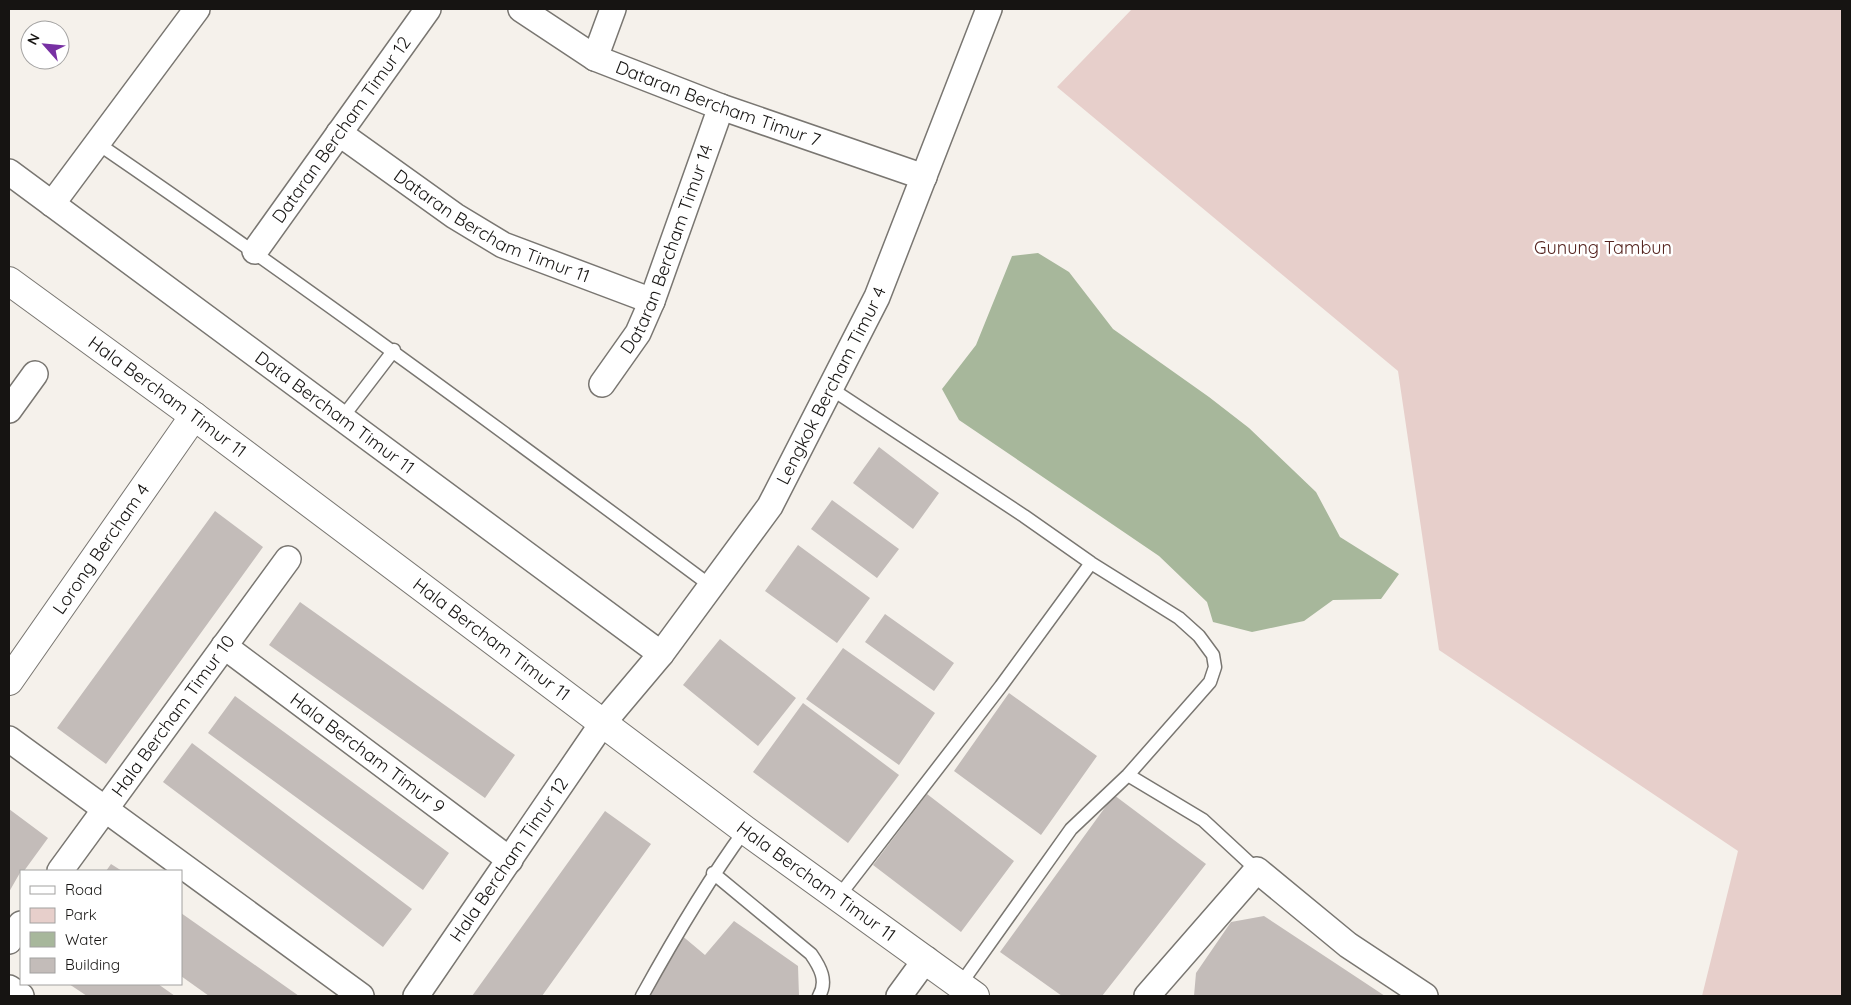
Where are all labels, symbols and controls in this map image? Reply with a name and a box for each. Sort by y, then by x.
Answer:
north arrow [20,20,70,70]
text: N [23,30,44,48]
street label: Dataran Bercham Timur 12 [267,32,416,227]
street label: Dataran Bercham Timur 7 [612,55,824,151]
street label: Dataran Bercham Timur 14 [615,141,718,358]
street label: Dataran Bercham Timur 11 [389,164,593,288]
park label: Gunung Tambun [1534,236,1672,259]
street label: Lengkok Bercham Timur 4 [771,283,891,488]
street label: Hala Bercham Timur 11 [84,331,251,462]
street label: Data Bercham Timur 11 [251,346,419,479]
street label: Lorong Bercham 4 [47,479,154,618]
street label: Hala Bercham Timur 11 [409,573,575,706]
street label: Hala Bercham Timur 10 [106,630,240,801]
street label: Hala Bercham Timur 9 [286,687,450,818]
street label: Hala Bercham Timur 12 [444,773,573,946]
street label: Hala Bercham Timur 11 [732,816,901,946]
legend [20,870,182,985]
text: Road [65,880,102,899]
text: Park [65,905,97,924]
text: Water [65,930,108,949]
text: Building [65,955,120,974]

